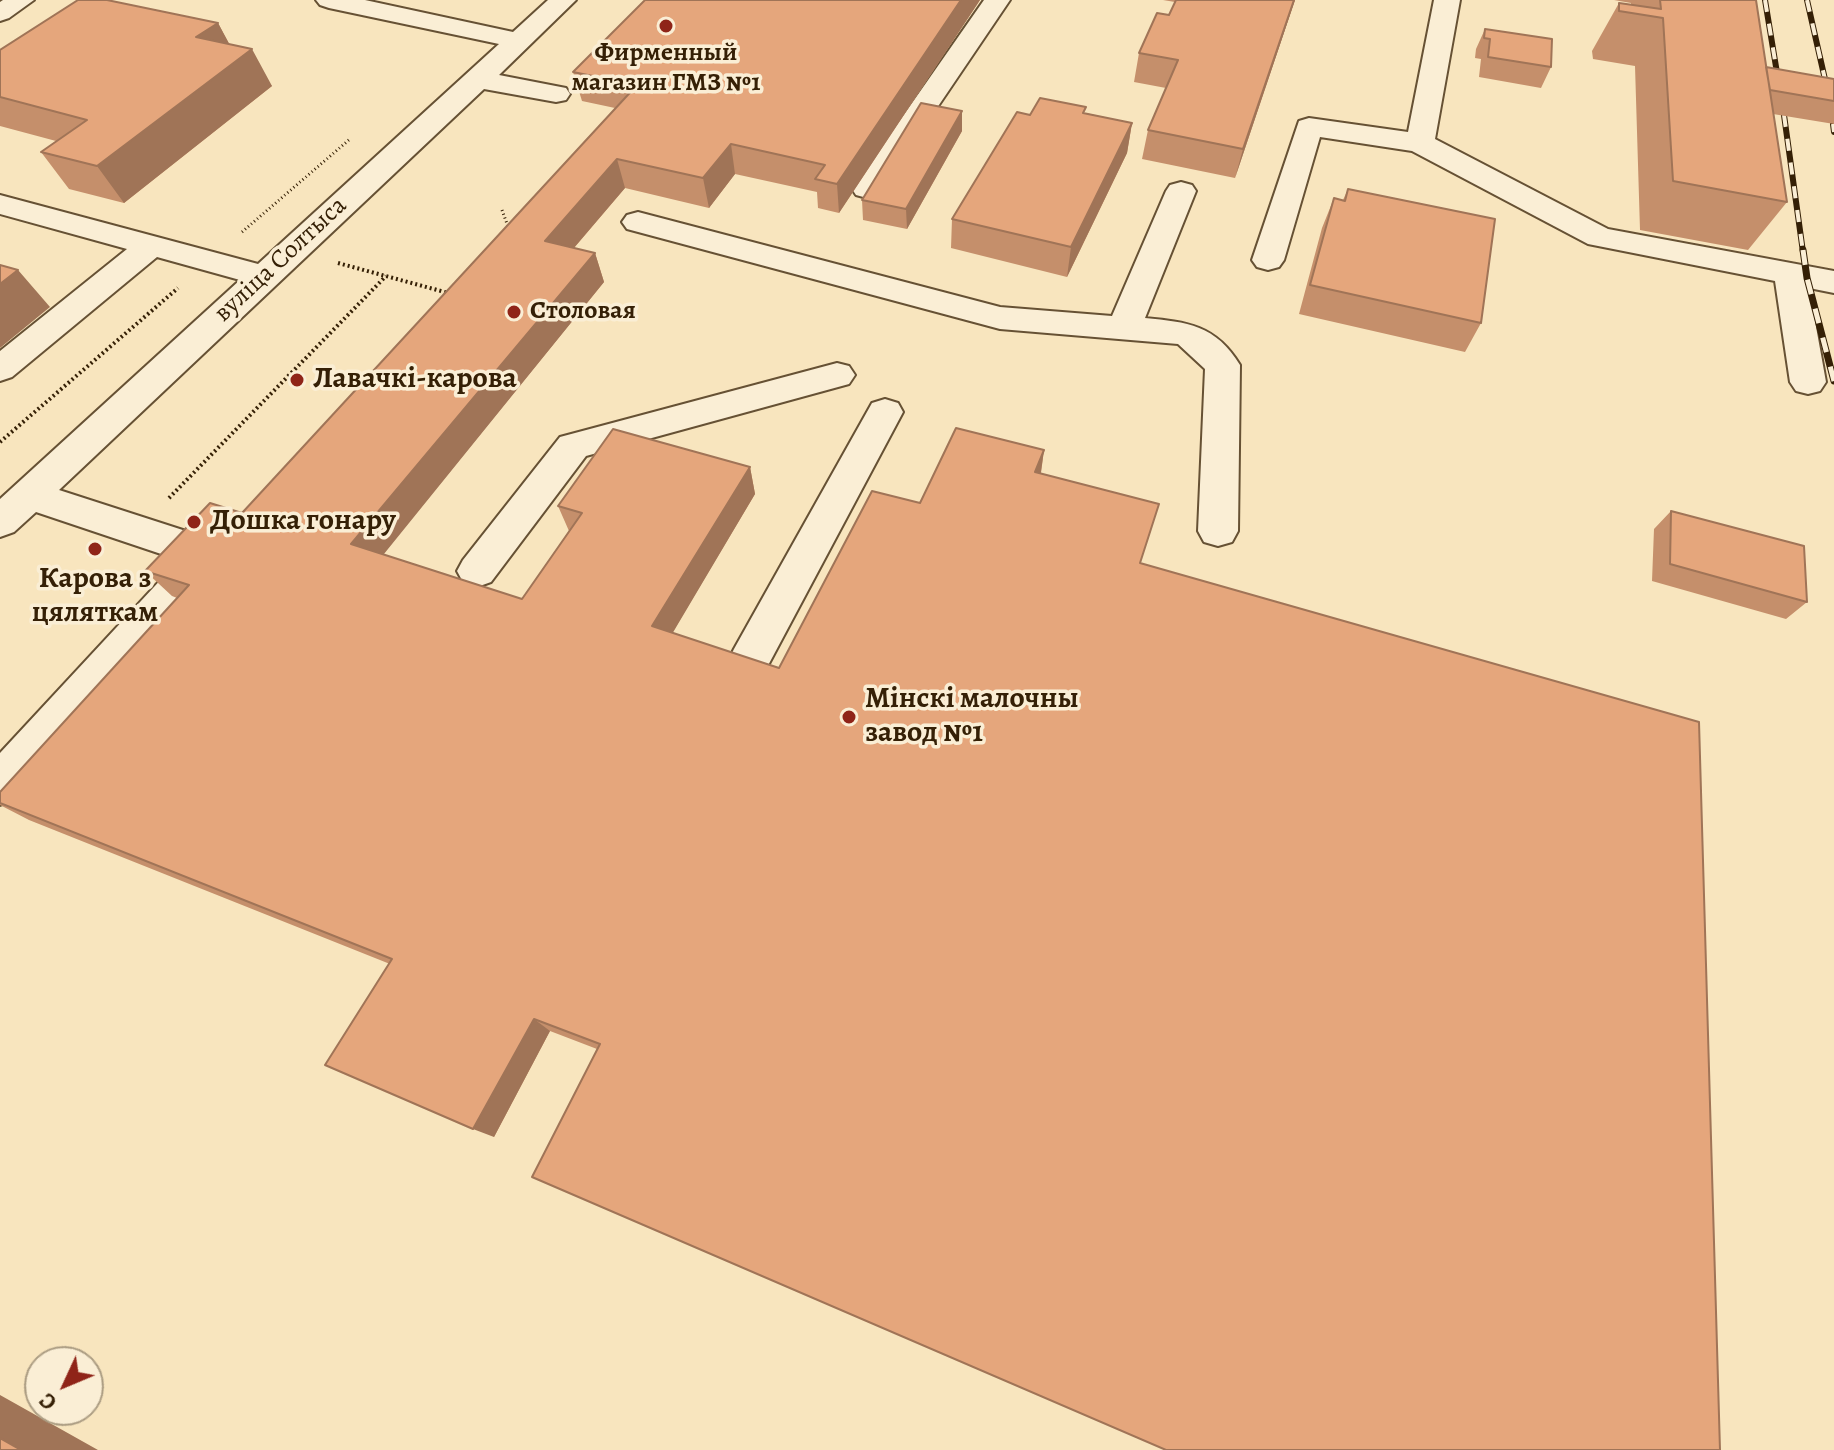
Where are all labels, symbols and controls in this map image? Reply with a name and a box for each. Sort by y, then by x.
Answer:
marker: Фирменный магазин ГМЗ №1 [657,17,675,35]
place label: Фирменный магазин ГМЗ №1 [571,38,761,100]
street label: вуліца Солтыса [208,191,354,329]
place label: Столовая [530,296,636,328]
marker: Столовая [505,303,523,321]
place label: Лавачкі-карова [313,362,517,398]
marker: Лавачкі-карова [288,371,306,389]
place label: Дошка гонару [210,504,396,540]
marker: Дошка гонару [185,513,203,531]
marker: Карова з цяляткам [86,540,104,558]
place label: Карова з цяляткам [32,562,158,632]
place label: Мінскі малочны завод №1 [865,682,1079,752]
marker: Мінскі малочны завод №1 [840,708,858,726]
north arrow [24,1346,104,1426]
text: С [33,1386,64,1417]

